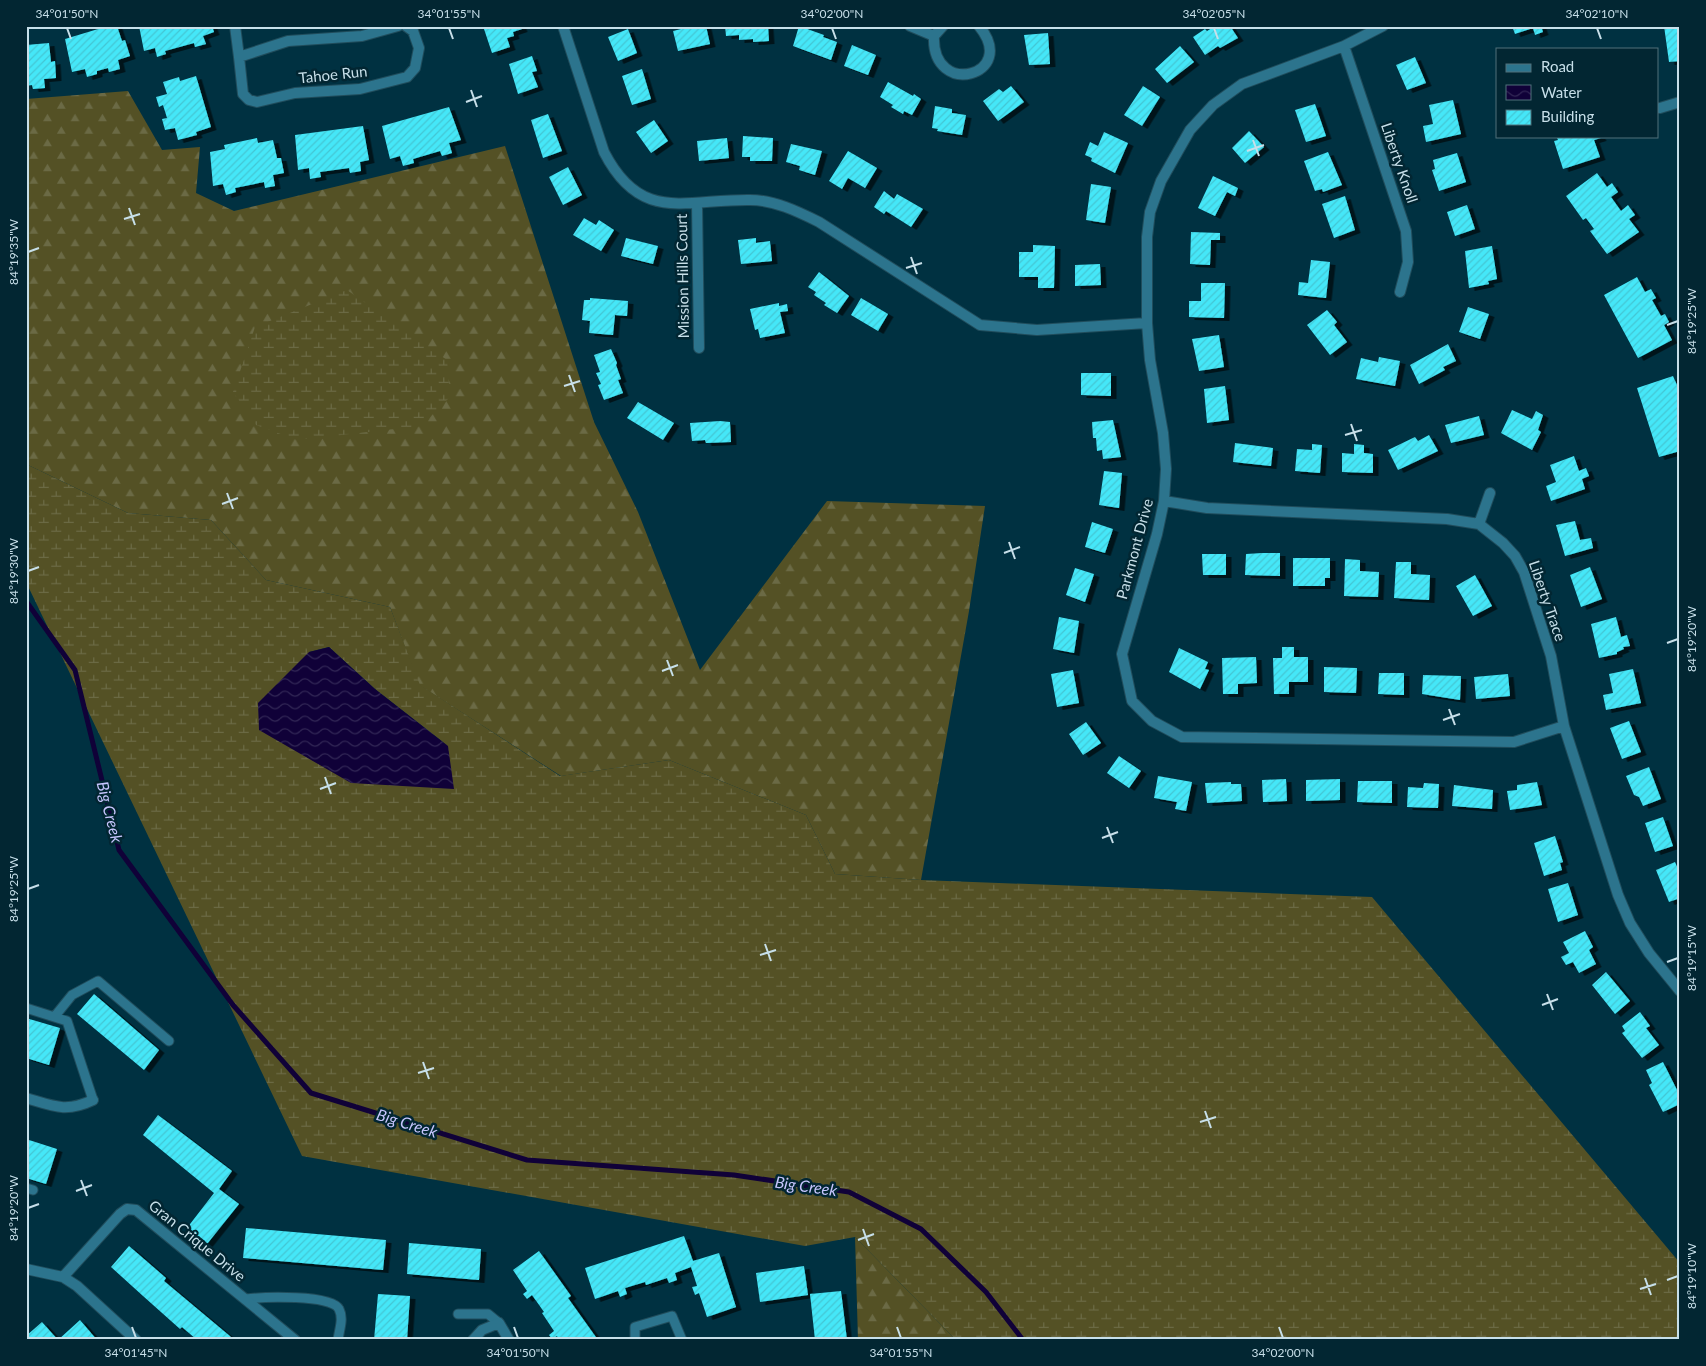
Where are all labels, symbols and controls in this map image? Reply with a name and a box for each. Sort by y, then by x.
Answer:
text: 34°01'50"N [36,6,98,21]
text: 34°01'55"N [418,6,480,21]
text: 34°02'00"N [801,6,863,21]
text: 34°02'05"N [1183,6,1245,21]
text: 34°02'10"N [1566,6,1628,21]
legend [1496,48,1658,138]
text: Road [1541,57,1574,75]
street label: Tahoe Run [298,61,368,87]
text: Water [1541,83,1582,101]
text: Building [1541,107,1594,125]
street label: Liberty Knoll [1378,120,1422,205]
street label: Mission Hills Court [672,213,692,338]
text: 84°19'35"W [6,218,21,285]
text: 84°19'25"W [1684,287,1699,354]
street label: Parkmont Drive [1112,496,1156,601]
text: 84°19'30"W [6,537,21,604]
street label: Liberty Trace [1526,558,1570,643]
text: 84°19'20"W [1684,605,1699,672]
water label: Big Creek [94,779,127,845]
text: 84°19'25"W [6,855,21,922]
text: 84°19'15"W [1684,924,1699,991]
water label: Big Creek [374,1104,440,1141]
water label: Big Creek [774,1172,839,1199]
text: 84°19'20"W [6,1174,21,1241]
street label: Gran Crique Drive [146,1196,250,1285]
text: 84°19'10"W [1684,1242,1699,1309]
text: 34°01'45"N [105,1345,167,1360]
text: 34°01'50"N [487,1345,549,1360]
text: 34°01'55"N [870,1345,932,1360]
text: 34°02'00"N [1252,1345,1314,1360]

